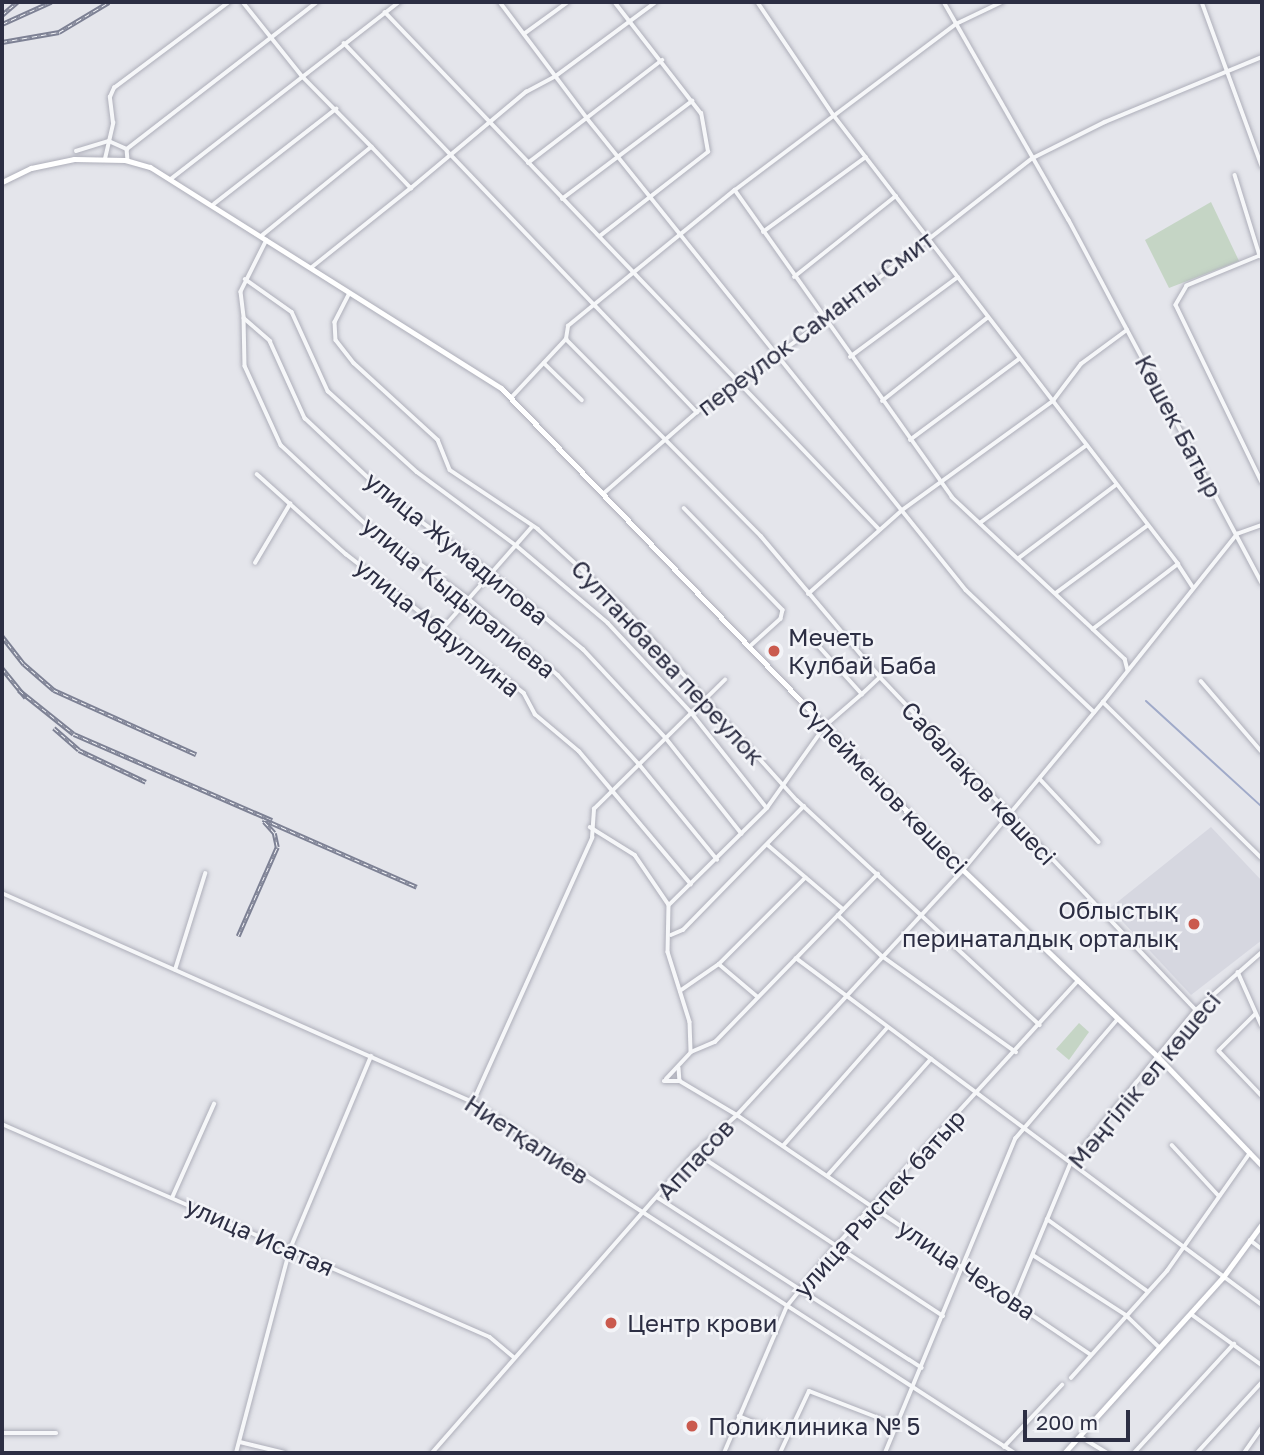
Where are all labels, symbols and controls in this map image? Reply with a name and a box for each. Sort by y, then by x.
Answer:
street label: переулок Саманты Смит [691,225,939,421]
street label: Көшек Батыр [1129,350,1229,502]
street label: улица Жумадилова [360,465,554,631]
street label: улица Кыдыралиева [356,510,562,684]
street label: улица Абдуллина [350,552,526,702]
street label: Султанбаева переулок [566,554,770,770]
place label: Мечеть Кулбай Баба [788,623,937,679]
marker: Мечеть Кулбай Баба [766,643,782,659]
street label: Сүлейменов көшесі [792,692,974,880]
street label: Сабалақов көшесі [896,695,1062,871]
place label: Облыстық перинаталдық орталық [902,896,1178,952]
marker: Облыстық перинаталдық орталық [1184,914,1204,934]
street label: Мәңгілік ел көшесі [1062,986,1226,1174]
street label: Ниетқалиев [460,1088,594,1190]
street label: улица Рыспек батыр [787,1103,971,1303]
street label: Аппасов [651,1113,739,1205]
street label: улица Исатая [181,1190,339,1282]
street label: улица Чехова [893,1212,1041,1326]
place label: Центр крови [627,1309,777,1337]
marker: Центр крови [601,1313,621,1333]
scale bar [1026,1396,1133,1440]
text: 200 m [1036,1409,1098,1435]
place label: Поликлиника № 5 [708,1412,920,1440]
marker: Поликлиника № 5 [682,1416,702,1436]

